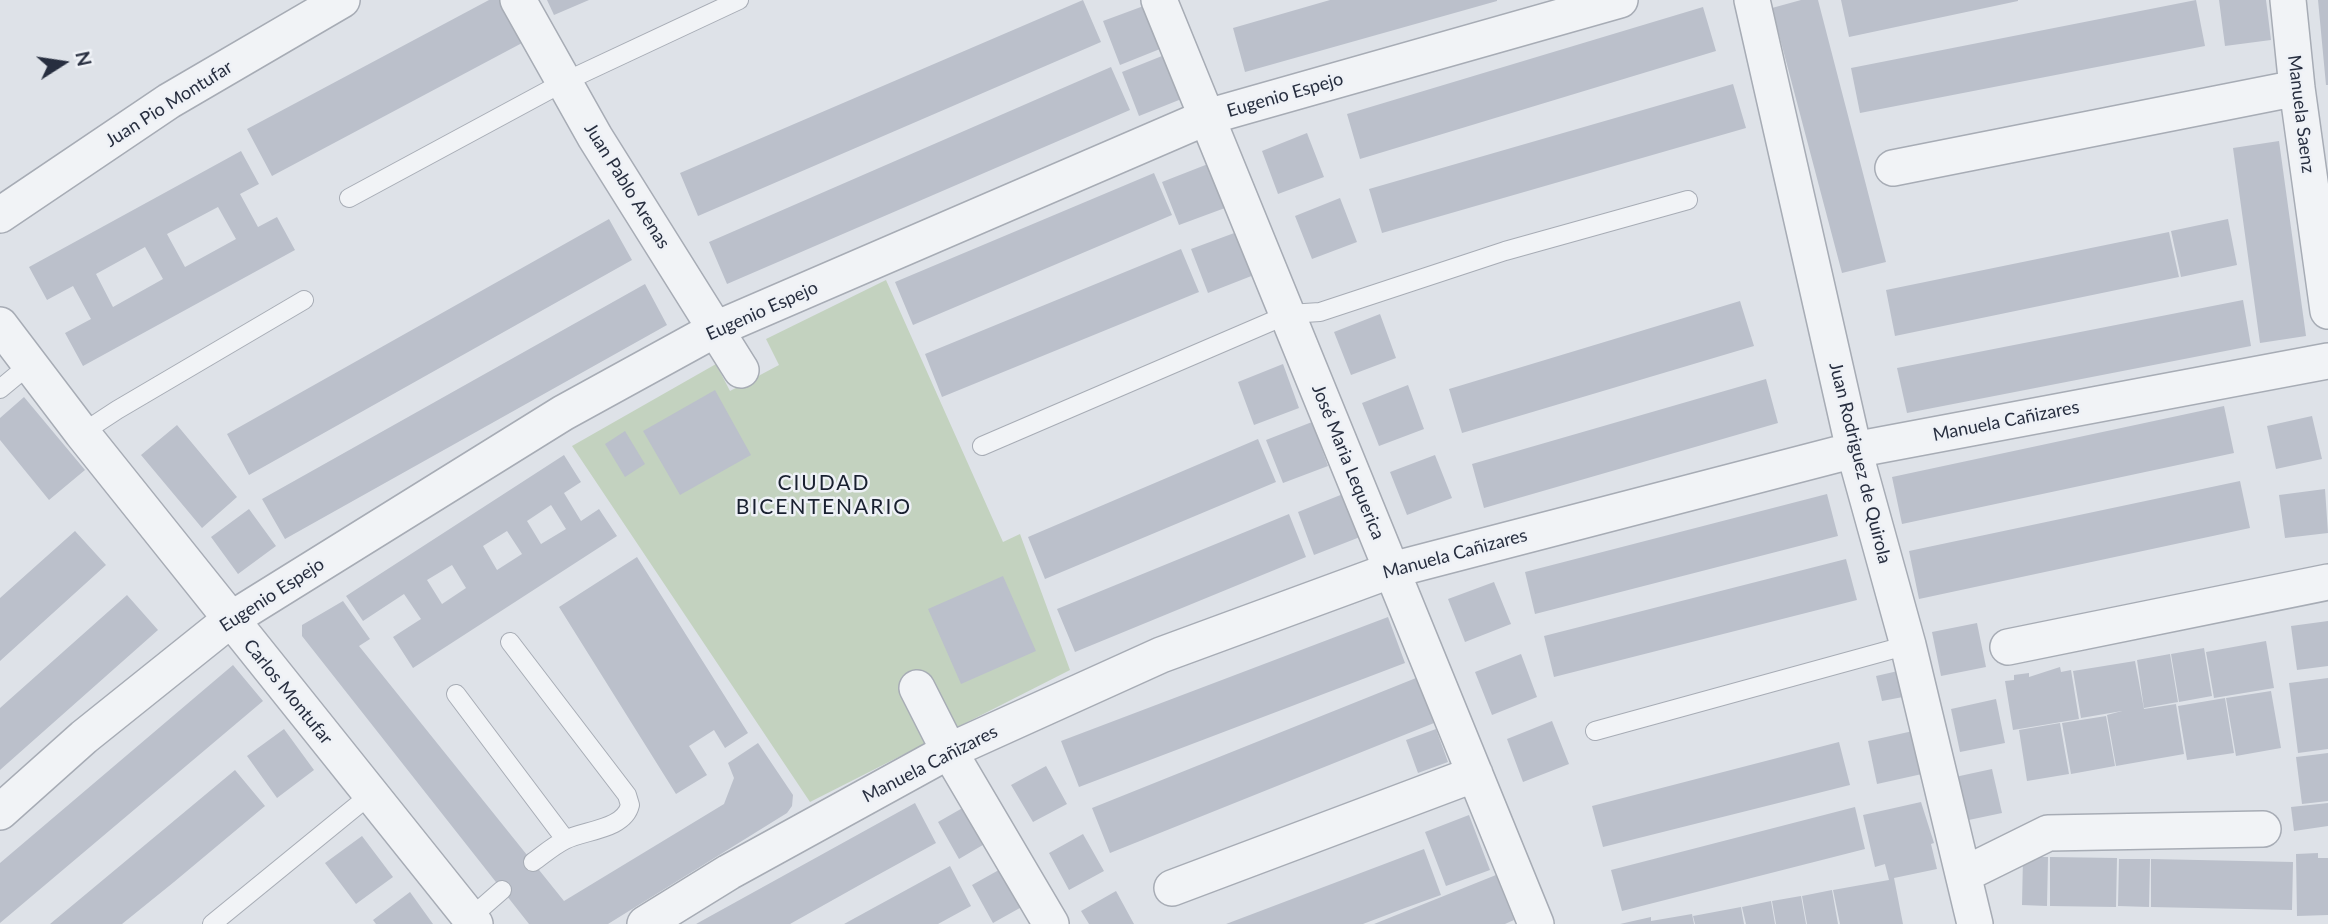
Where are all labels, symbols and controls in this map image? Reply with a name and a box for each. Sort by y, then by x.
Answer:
north arrow [28,28,98,98]
text: N [71,49,97,68]
street label: Manuela Saenz [2283,54,2319,174]
street label: Juan Pio Montufar [102,56,236,152]
street label: Eugenio Espejo [1224,68,1346,122]
street label: Juan Pablo Arenas [580,119,674,253]
street label: Eugenio Espejo [703,277,821,345]
street label: Juan Rodriguez de Quirola [1824,360,1896,566]
street label: José Maria Lequerica [1307,381,1389,543]
street label: Manuela Cañizares [1931,396,2081,446]
district label: CIUDAD BICENTENARIO [737,470,911,520]
street label: Manuela Cañizares [1380,524,1530,584]
street label: Eugenio Espejo [216,553,328,637]
street label: Carlos Montufar [239,635,337,749]
street label: Manuela Cañizares [859,721,1001,807]

